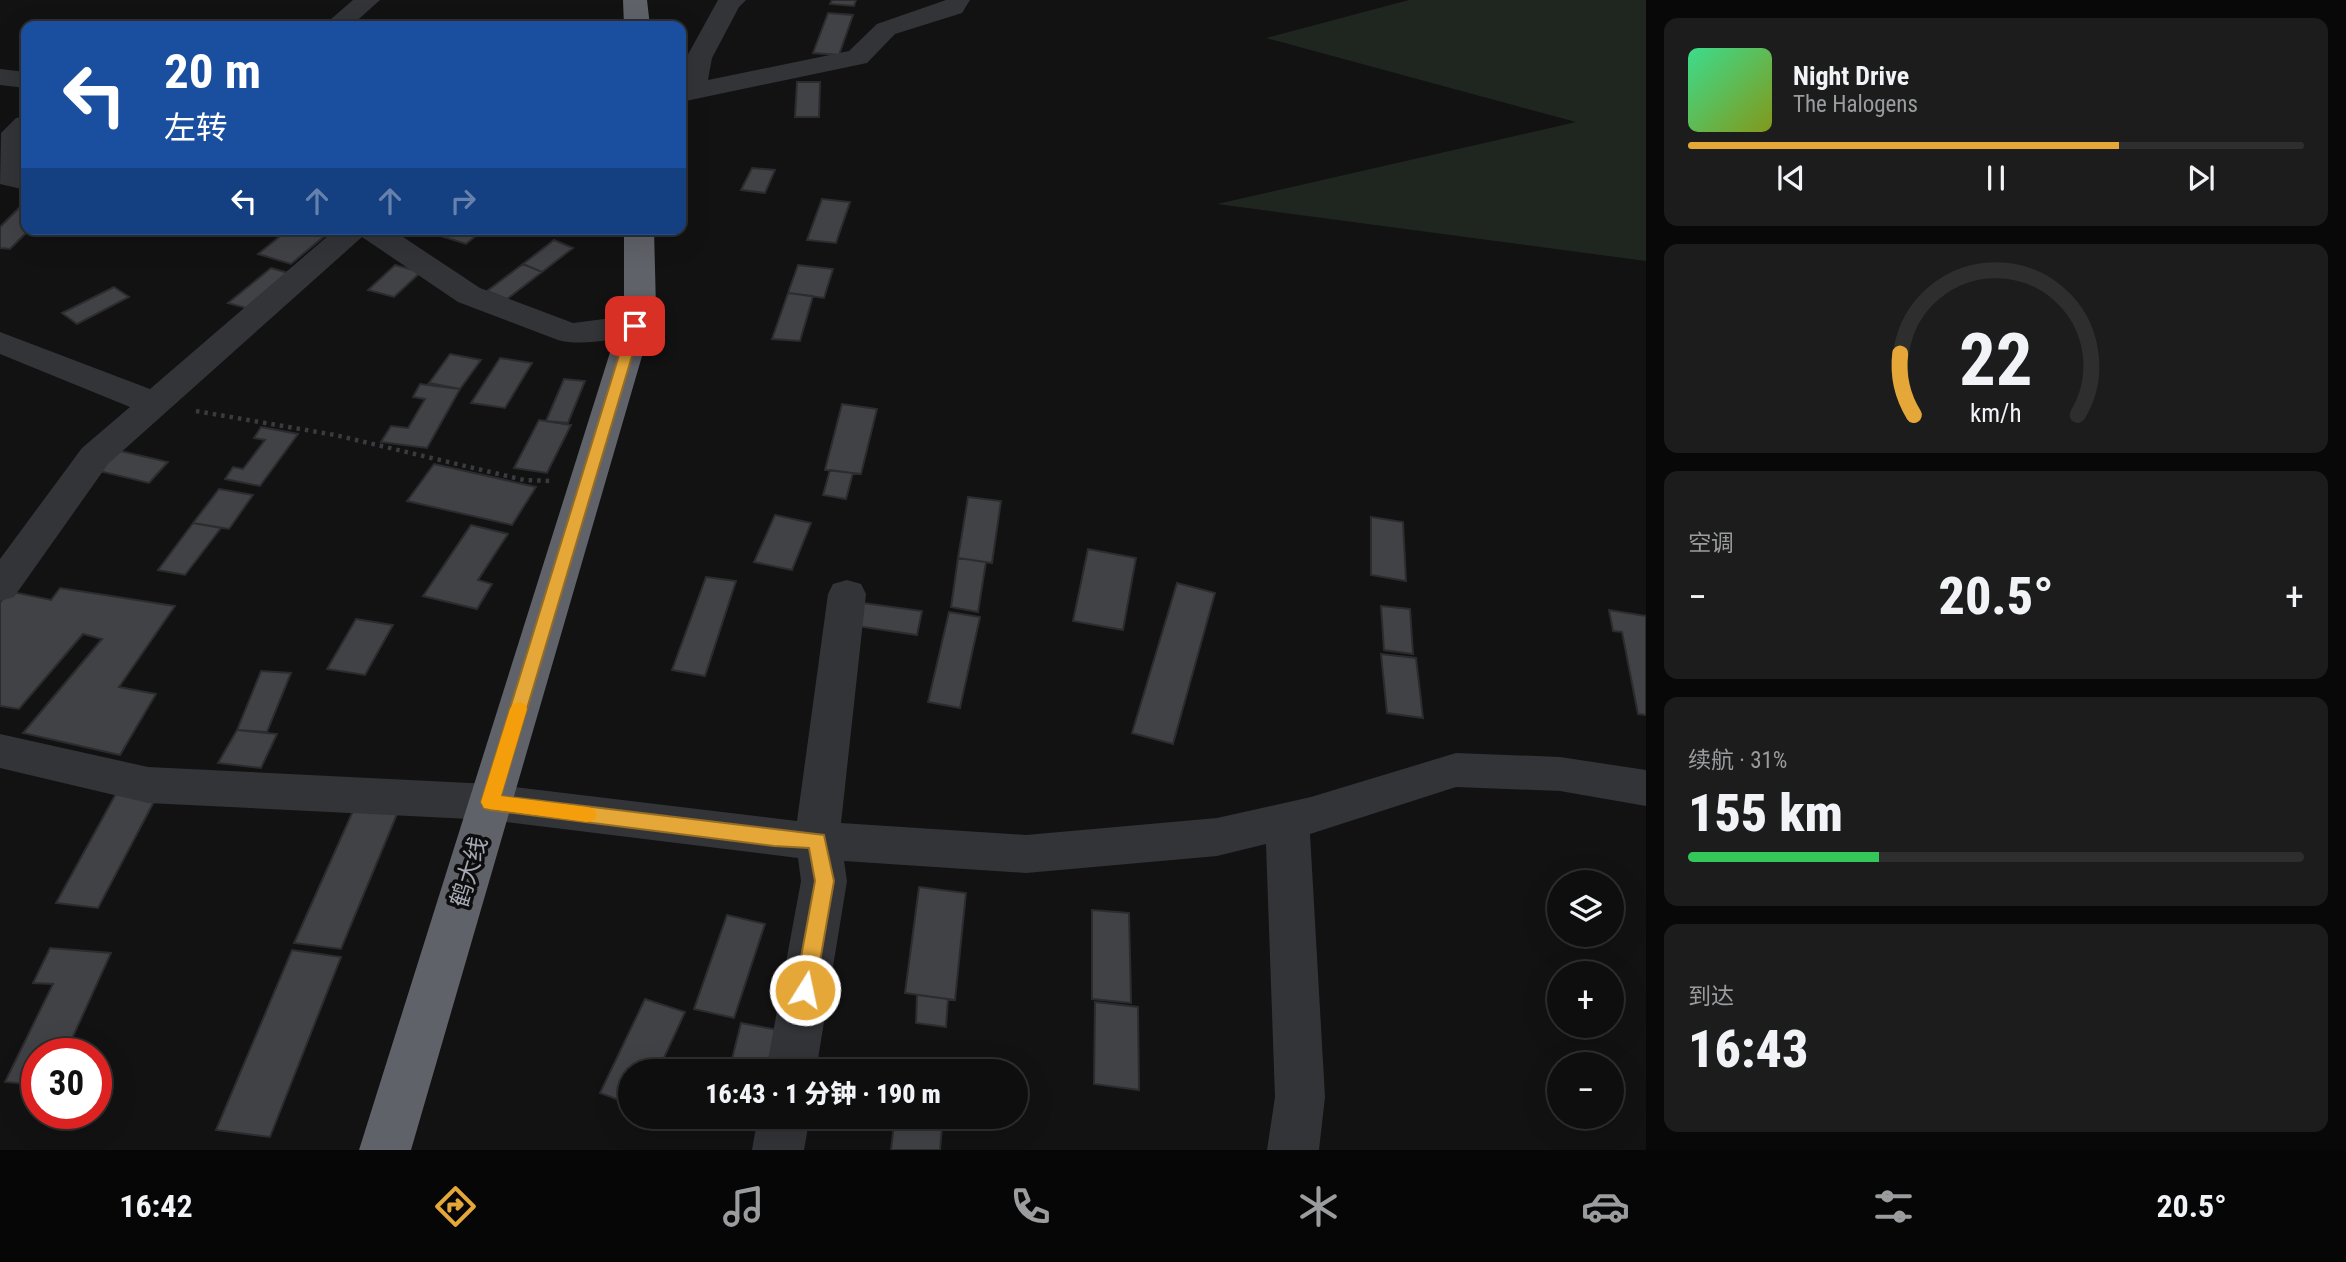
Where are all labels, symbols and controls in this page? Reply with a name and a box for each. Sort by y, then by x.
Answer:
text: 20 m [164,43,261,100]
icon: left [49,49,140,140]
text: Night Drive [1793,61,1909,91]
text: The Halogens [1793,91,1918,118]
text: 左转 [164,109,228,147]
icon: previous [1772,159,1810,197]
icon: pause [1977,159,2015,197]
icon: next [2182,159,2220,197]
icon: left [225,182,263,220]
icon: ahead [298,182,336,220]
icon: ahead [371,182,409,220]
icon: right [444,182,482,220]
pin [605,296,665,356]
icon: arrive [616,307,654,345]
text: 22 [1959,317,2033,403]
text: km/h [1970,398,2022,427]
text: 空调 [1688,530,1734,557]
text: 20.5° [1938,566,2054,627]
text: − [1688,575,1707,619]
text: + [2285,575,2304,619]
text: 续航 · 31% [1688,747,1787,774]
text: 155 km [1688,783,1843,844]
street label: 鹤大线 [445,833,493,911]
map controls [1547,870,1624,1129]
button: layers [1547,870,1624,947]
position arrow [768,953,842,1027]
button: + [1547,961,1624,1038]
text: 到达 [1688,983,1734,1010]
text: 16:43 [1688,1019,1808,1080]
speed limit sign: 30 [21,1038,112,1129]
button: − [1547,1052,1624,1129]
text: 16:43 · 1 分钟 · 190 m [705,1079,941,1109]
icon: directions [431,1182,480,1231]
icon: music [719,1182,768,1231]
icon: phone [1006,1182,1055,1231]
icon: climate [1294,1182,1343,1231]
icon: car [1581,1182,1630,1231]
icon: filters [1869,1182,1918,1231]
text: 16:42 [119,1187,193,1225]
text: 20.5° [2156,1187,2227,1225]

